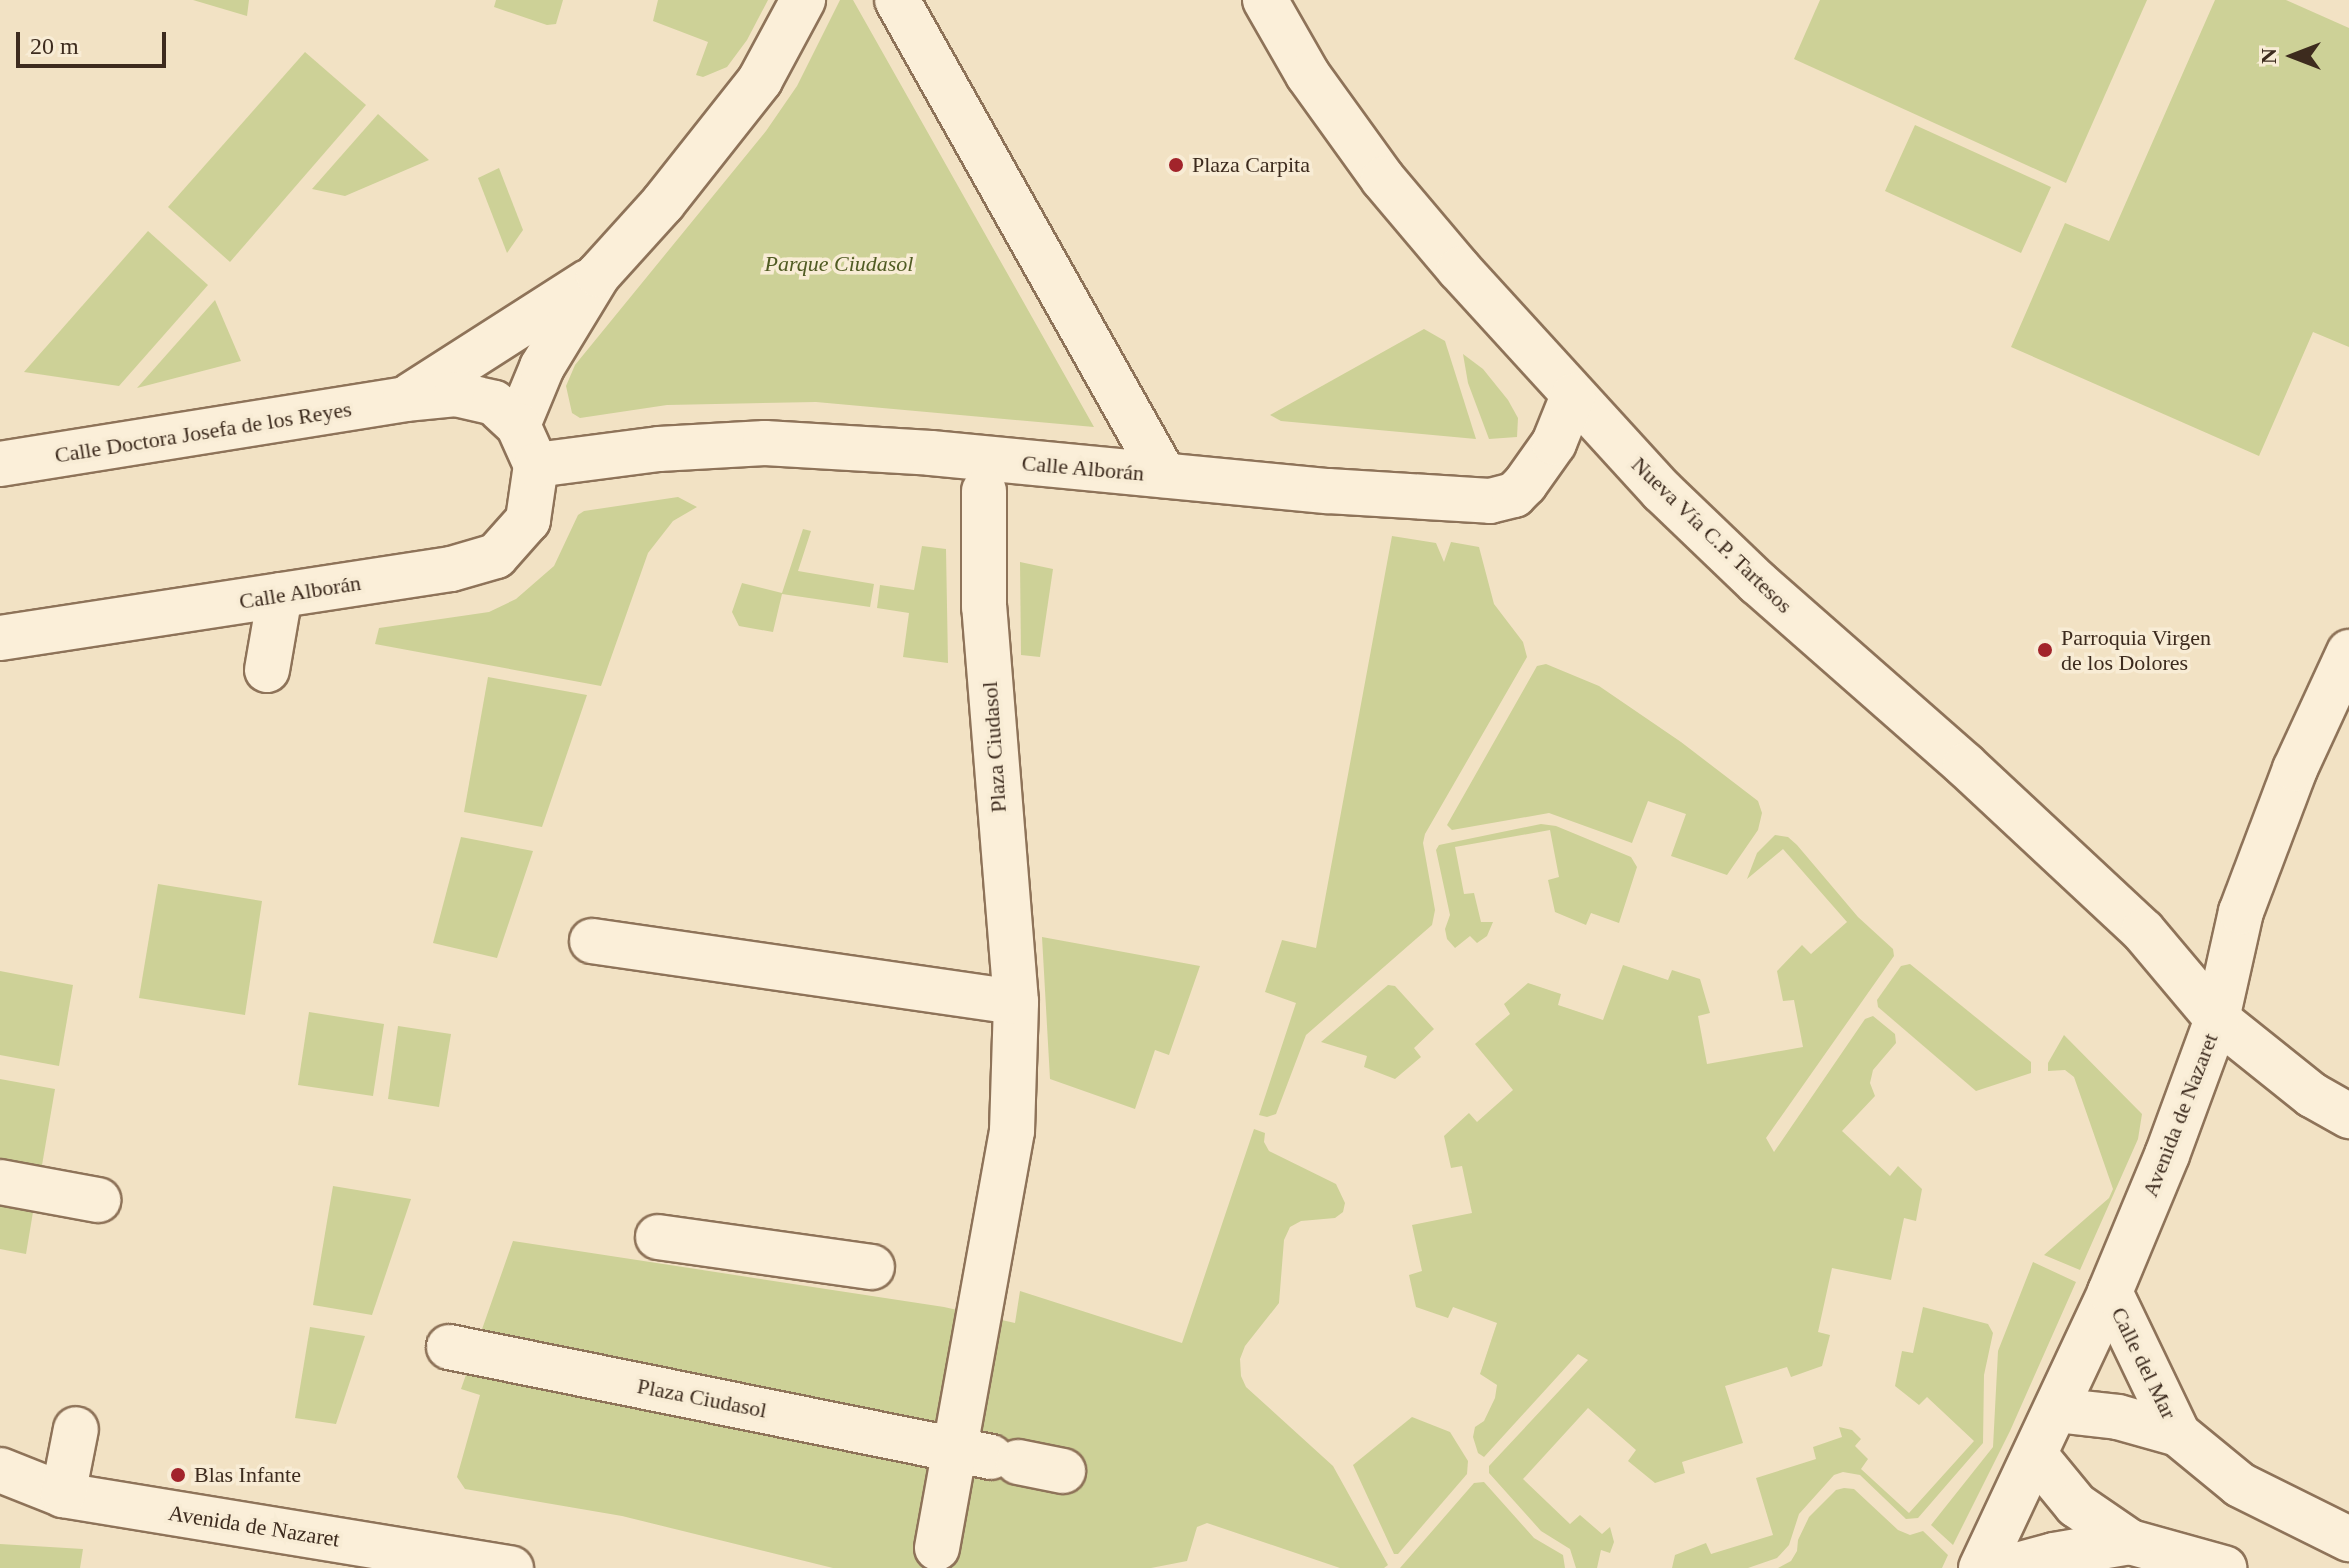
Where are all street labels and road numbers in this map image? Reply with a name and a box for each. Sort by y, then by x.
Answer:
street label: Calle Doctora Josefa de los Reyes [53,396,353,468]
street label: Calle Alborán [1020,449,1146,487]
street label: Nueva Vía C.P. Tartesos [1626,451,1798,619]
street label: Calle Alborán [237,569,363,615]
street label: Plaza Ciudasol [976,681,1012,813]
street label: Avenida de Nazaret [2137,1029,2223,1201]
street label: Calle del Mar [2106,1303,2182,1423]
street label: Plaza Ciudasol [635,1373,769,1423]
street label: Avenida de Nazaret [166,1499,342,1553]

